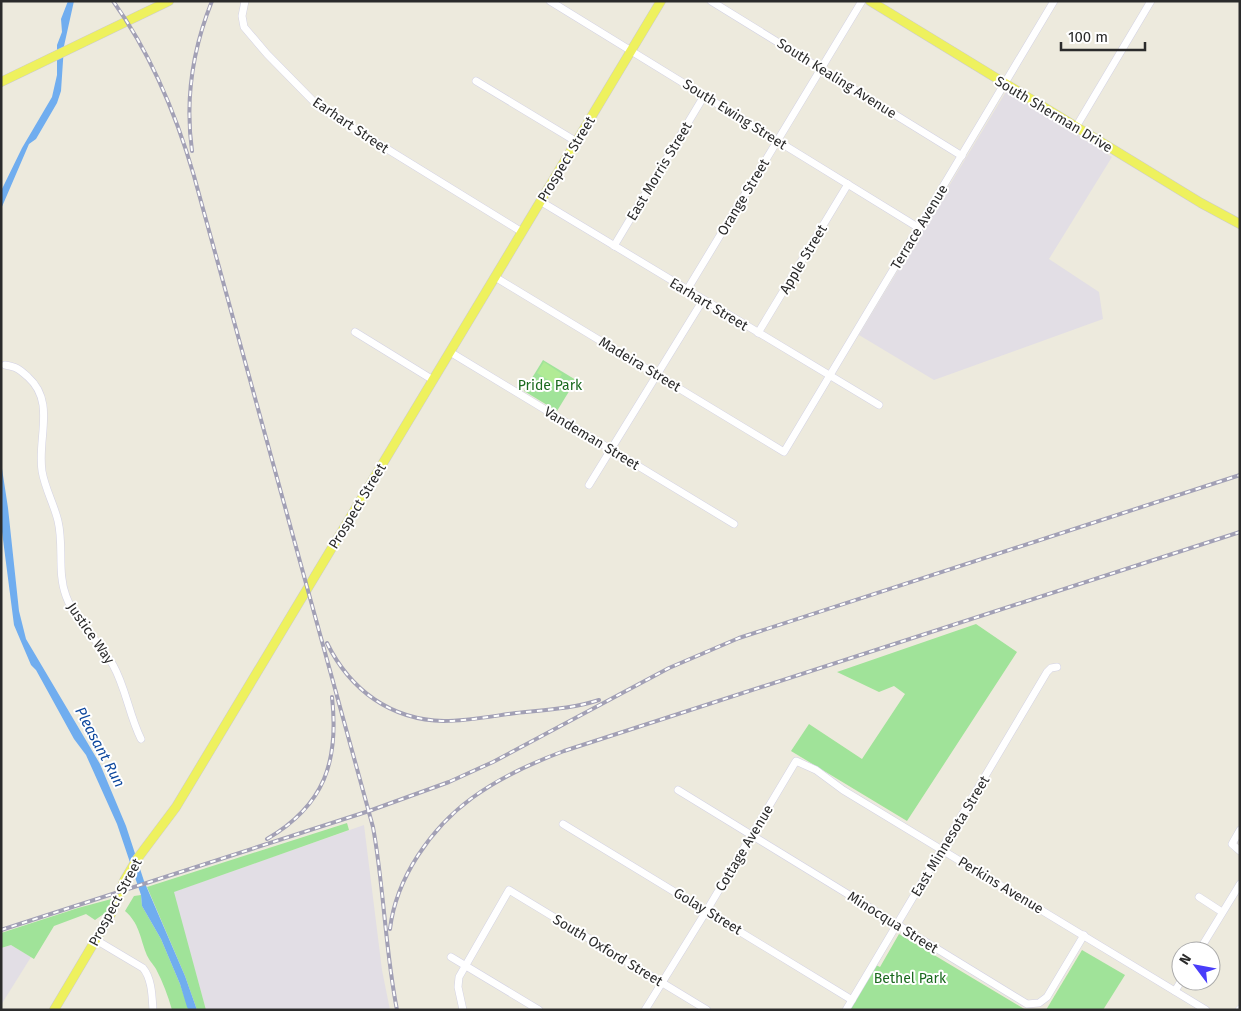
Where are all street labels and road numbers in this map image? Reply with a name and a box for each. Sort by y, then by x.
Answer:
street label: South Kealing Avenue [774,35,900,122]
street label: South Sherman Drive [992,73,1116,156]
street label: South Ewing Street [680,76,791,154]
street label: Earhart Street [309,94,393,158]
street label: Prospect Street [534,113,599,205]
street label: East Morris Street [623,118,696,224]
street label: Orange Street [714,155,774,239]
street label: Terrace Avenue [887,182,952,273]
street label: Apple Street [776,221,831,297]
street label: Earhart Street [667,274,752,335]
street label: Madeira Street [596,333,685,396]
street label: Vandeman Street [541,403,643,474]
street label: Prospect Street [325,460,390,552]
street label: Justice Way [63,599,118,667]
street label: East Minnesota Street [908,772,994,900]
street label: Cottage Avenue [712,802,777,895]
street label: Perkins Avenue [955,853,1047,918]
street label: Prospect Street [85,855,146,949]
street label: Golay Street [670,884,746,939]
street label: Minocqua Street [844,888,942,958]
street label: South Oxford Street [550,911,667,990]

